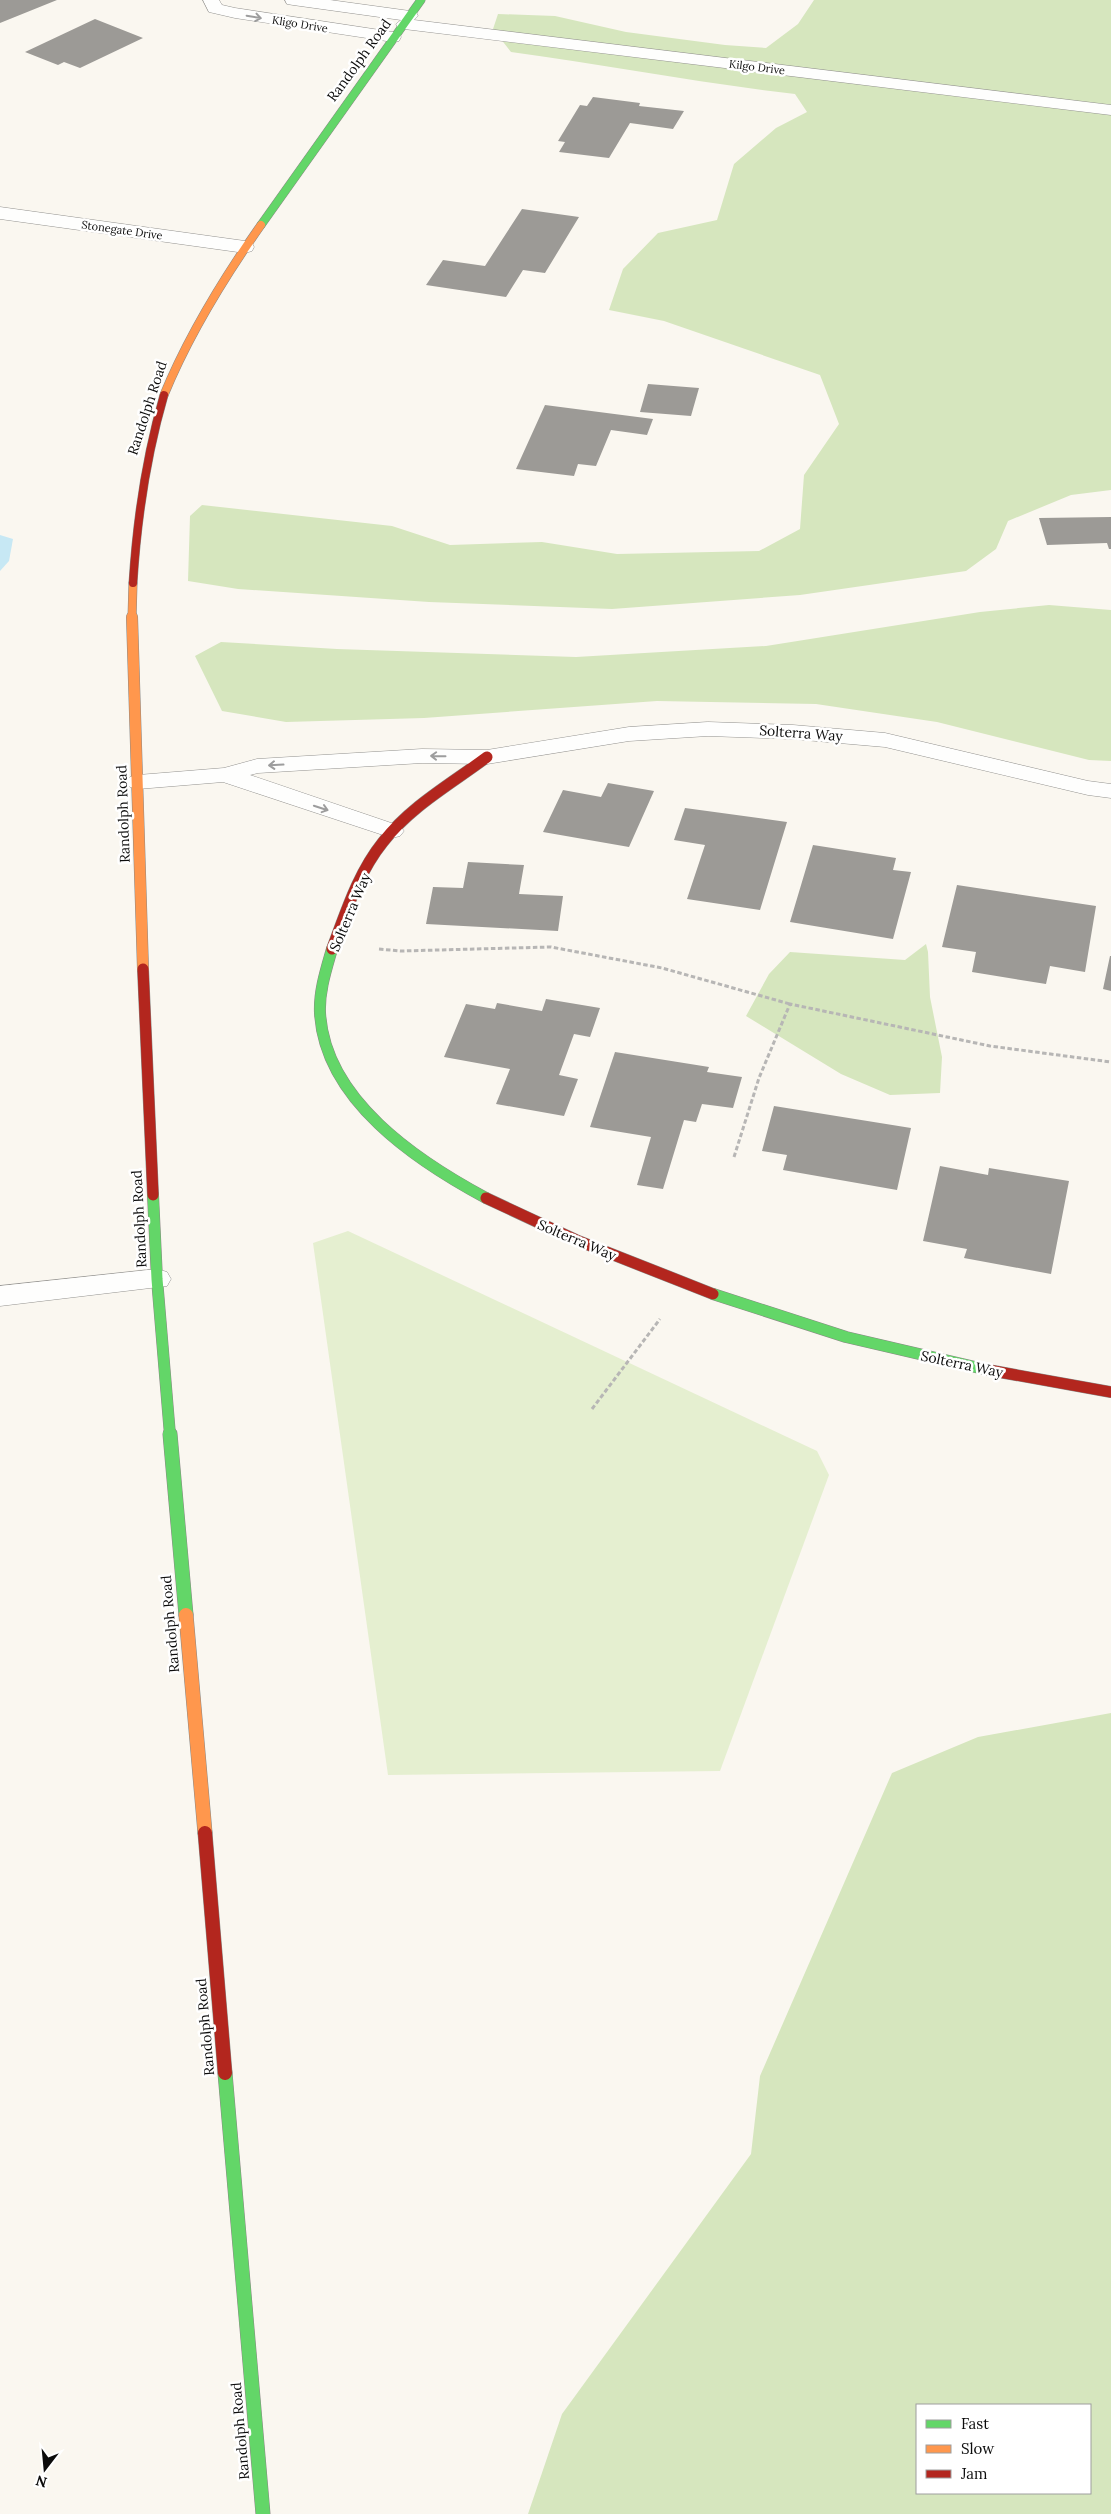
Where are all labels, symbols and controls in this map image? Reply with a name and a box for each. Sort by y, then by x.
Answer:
one-way arrow [246,12,262,22]
street label: Kligo Drive [271,13,329,35]
street label: Randolph Road [323,15,395,105]
street label: Kilgo Drive [728,57,786,77]
street label: Stonegate Drive [81,217,164,243]
street label: Randolph Road [123,359,171,457]
street label: Solterra Way [759,721,844,745]
one-way arrow [430,752,446,761]
one-way arrow [268,760,284,769]
street label: Randolph Road [112,765,134,863]
one-way arrow [313,804,328,813]
street label: Solterra Way [325,869,375,954]
street label: Randolph Road [127,1170,151,1268]
street label: Solterra Way [535,1215,620,1265]
street label: Solterra Way [919,1346,1005,1382]
street label: Randolph Road [157,1575,183,1673]
street label: Randolph Road [192,1978,218,2076]
street label: Randolph Road [227,2382,253,2480]
legend [916,2404,1091,2494]
text: Fast [961,2414,989,2433]
text: Slow [961,2439,994,2458]
north arrow [20,2444,70,2494]
text: Jam [960,2464,988,2483]
text: N [34,2471,49,2492]

